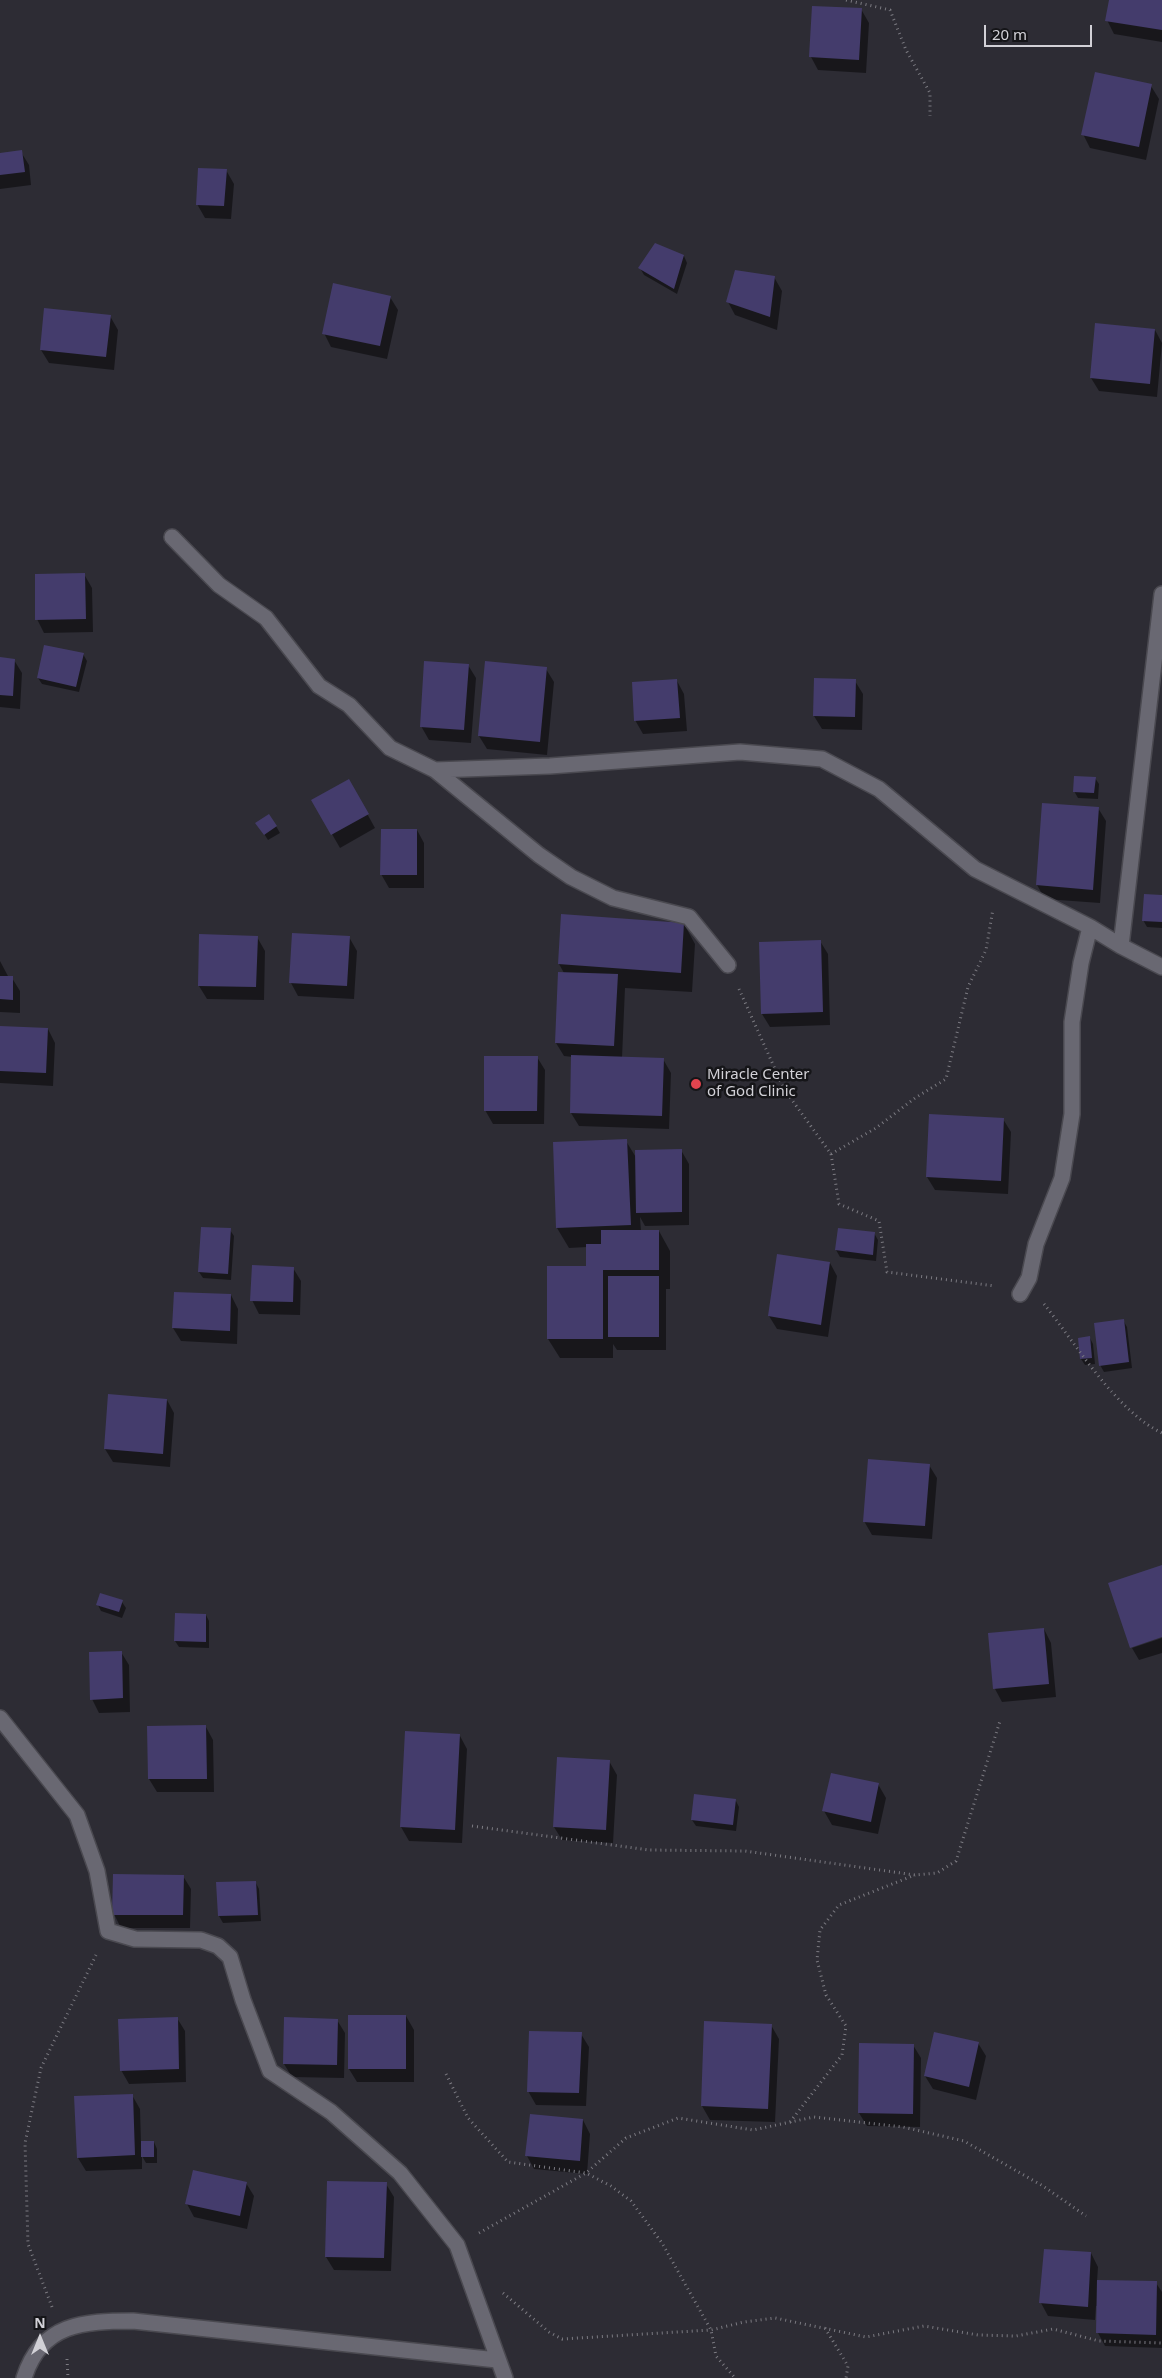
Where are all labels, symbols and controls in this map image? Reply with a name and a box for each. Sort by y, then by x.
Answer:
scale bar [987,15,1094,47]
text: 20 m [992,24,1027,44]
place label: Miracle Center of God Clinic [707,1066,809,1101]
marker: Miracle Center of God Clinic [689,1077,703,1091]
north arrow [15,2313,65,2363]
text: N [34,2313,46,2332]

